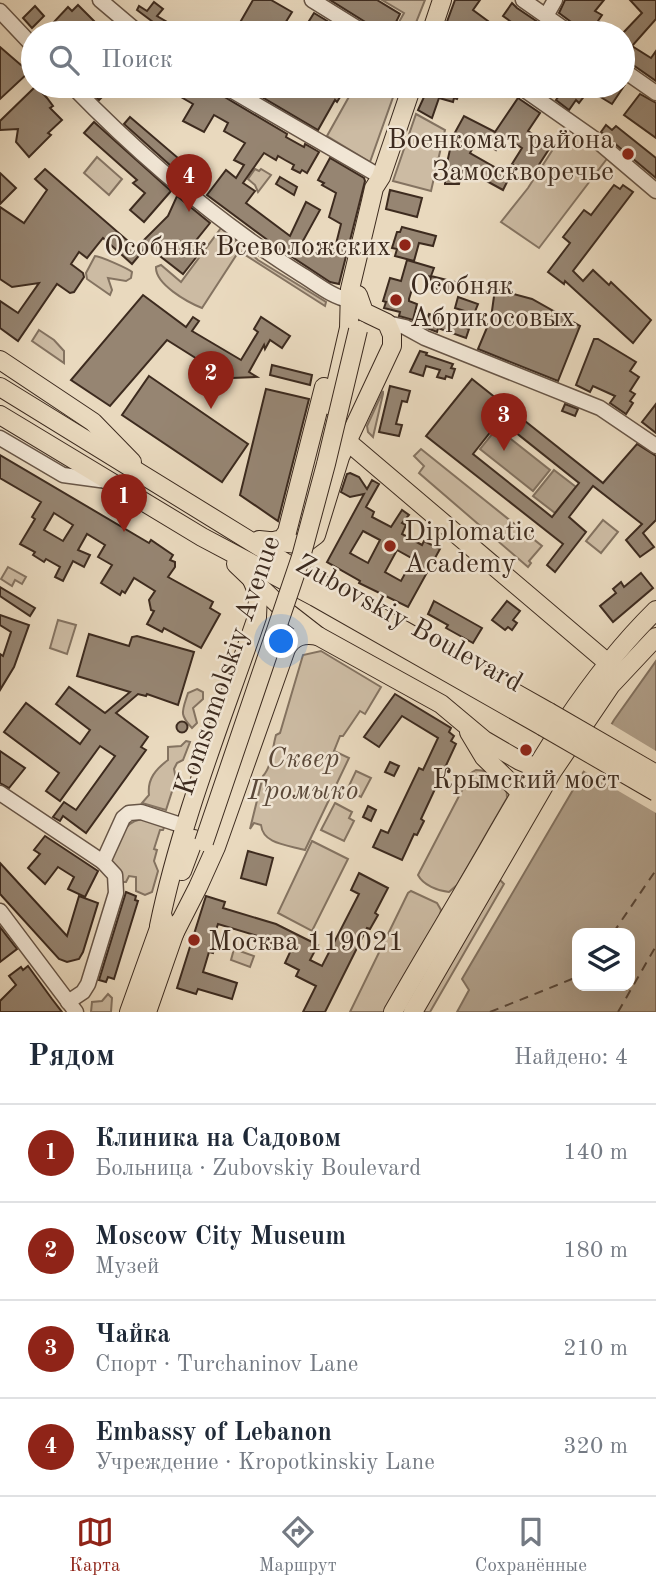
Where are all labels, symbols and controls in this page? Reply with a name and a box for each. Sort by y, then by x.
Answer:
search box [21,21,635,98]
icon: search [45,41,83,79]
text: Поиск [101,47,173,73]
place label: Военкомат района Замоскворечье [387,127,614,187]
marker: Военкомат района Замоскворечье [620,146,636,162]
pin: 4 [166,154,212,212]
place label: Особняк Всеволожских [104,234,391,262]
marker: Особняк Всеволожских [397,237,413,253]
place label: Особняк Абрикосовых [410,273,575,333]
marker: Особняк Абрикосовых [388,292,404,308]
pin: 2 [188,351,234,409]
pin: 3 [481,393,527,451]
pin: 1 [101,474,147,532]
place label: Diplomatic Academy [404,519,535,579]
street label: Komsomolskiy Avenue [171,532,286,800]
marker: Diplomatic Academy [382,538,398,554]
street label: Zubovskiy Boulevard [290,551,527,699]
your location [264,624,298,658]
marker: Крымский мост [518,742,534,758]
park label: Сквер Громыко [247,746,358,806]
place label: Крымский мост [432,767,620,795]
map controls [572,928,635,991]
button: layers [572,928,635,991]
place label: Москва 119021 [208,929,404,957]
marker: Москва 119021 [186,932,202,948]
text: Рядом [28,1042,115,1072]
text: Найдено: 4 [514,1046,628,1069]
text: Клиника на Садовом [95,1126,341,1152]
text: 1 [44,1141,58,1164]
text: 140 m [563,1141,628,1164]
text: Больница · Zubovskiy Boulevard [95,1157,421,1180]
text: Moscow City Museum [95,1224,346,1250]
text: 2 [44,1239,58,1262]
text: 180 m [563,1239,628,1262]
text: Музей [95,1255,159,1278]
text: Чайка [95,1322,170,1348]
text: 3 [44,1337,58,1360]
text: 210 m [563,1337,628,1360]
text: Спорт · Turchaninov Lane [95,1353,358,1376]
text: Embassy of Lebanon [95,1420,332,1446]
text: 4 [44,1435,58,1458]
text: 320 m [563,1435,628,1458]
text: Учреждение · Kropotkinskiy Lane [95,1451,435,1474]
tab: Карта [69,1513,120,1578]
tab: Маршрут [259,1513,337,1578]
tab: Сохранённые [475,1513,587,1578]

